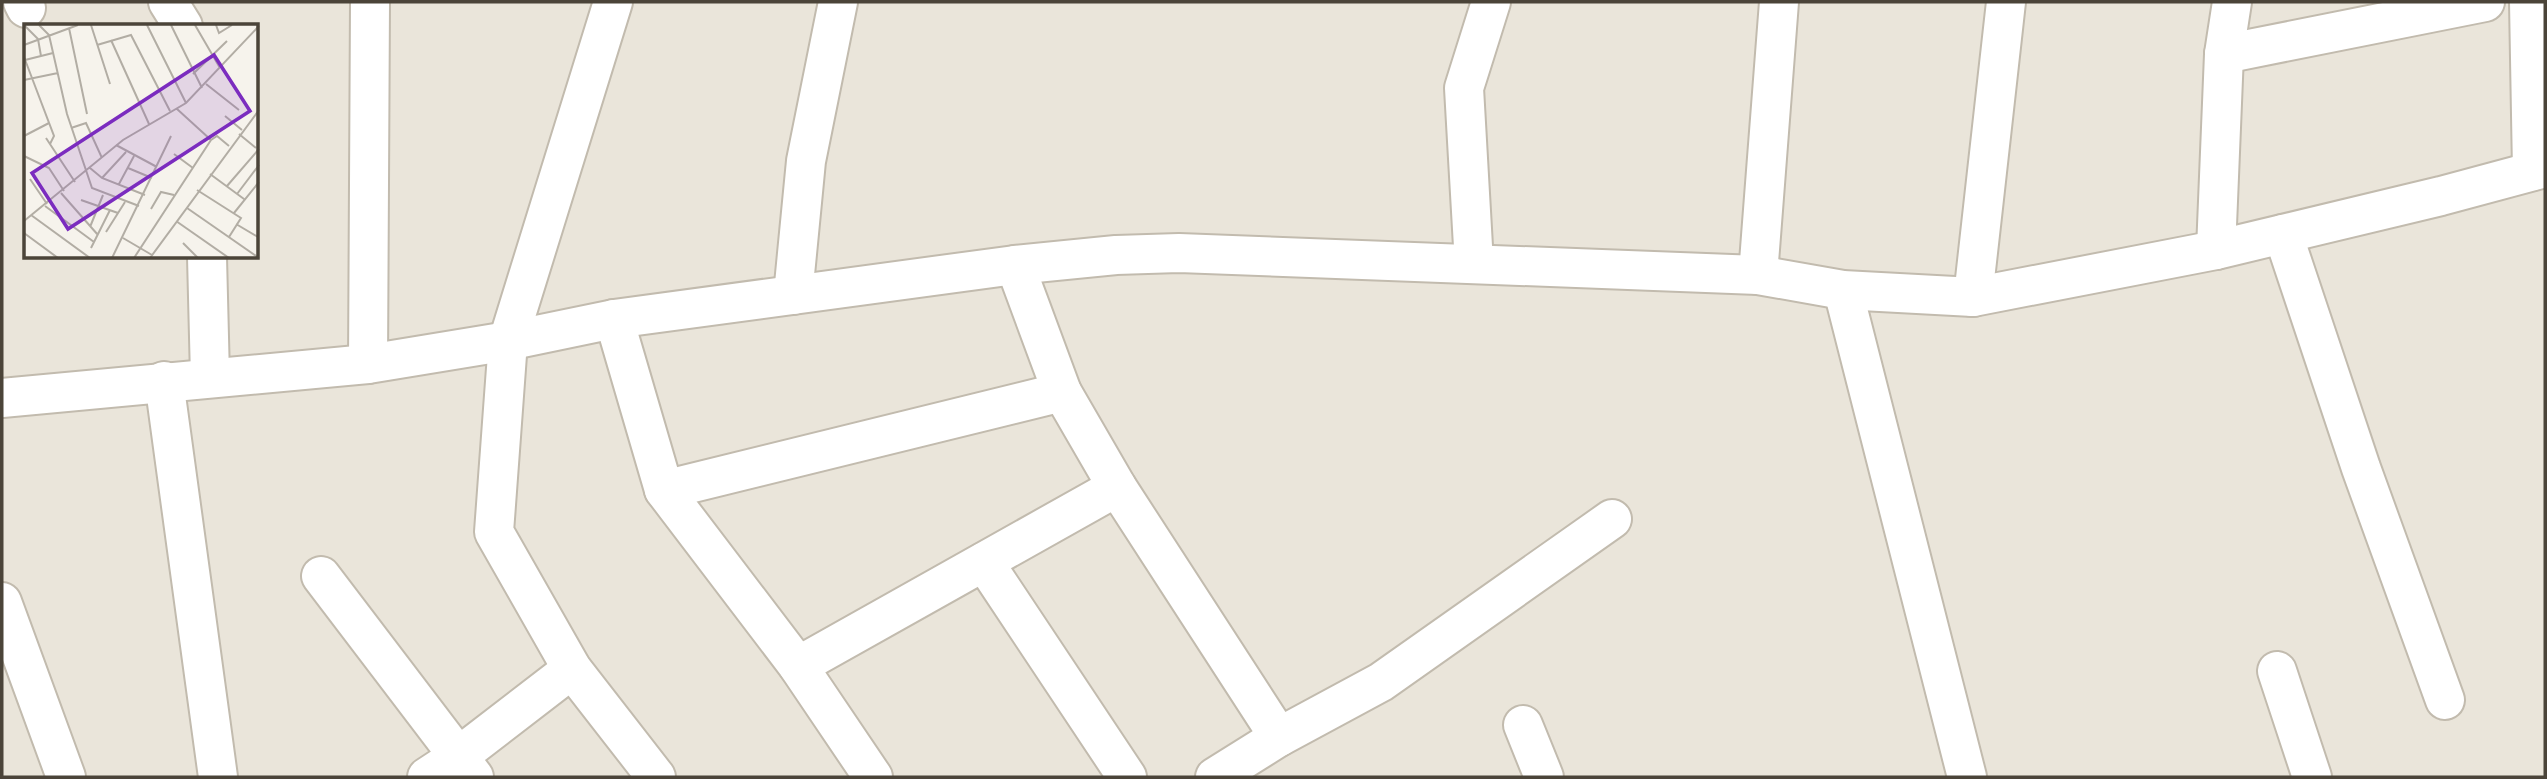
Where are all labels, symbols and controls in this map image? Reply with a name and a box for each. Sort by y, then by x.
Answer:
inset map [24,24,259,259]

